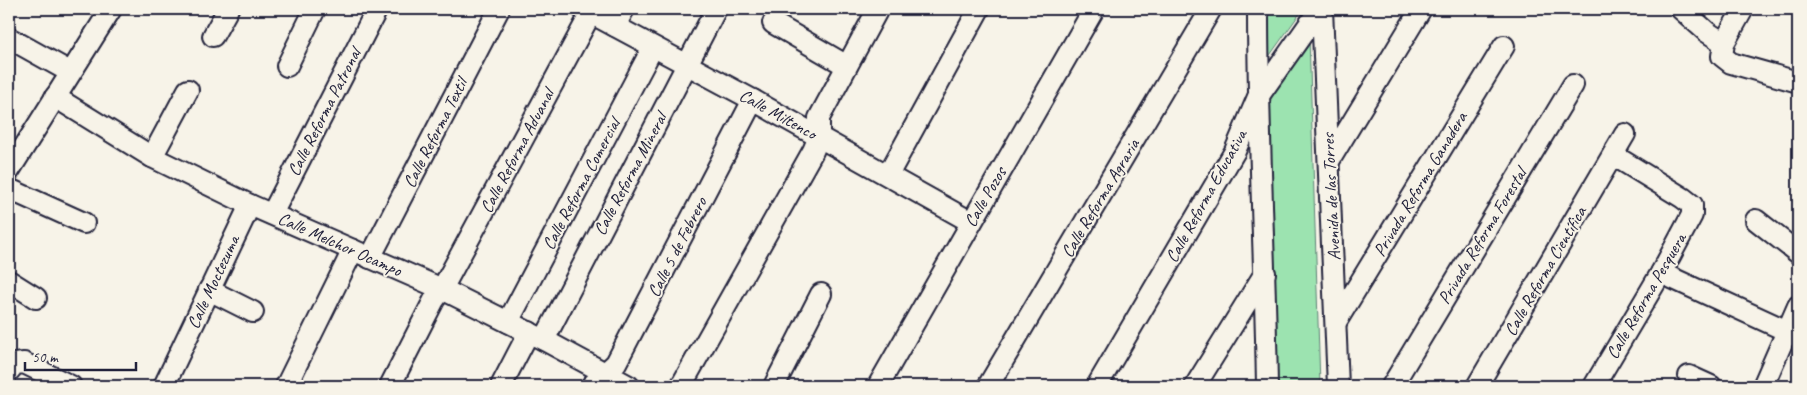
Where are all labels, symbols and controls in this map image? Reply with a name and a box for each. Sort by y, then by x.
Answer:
street label: Calle Reforma Patronal [282,42,367,179]
street label: Calle Reforma Textil [398,72,473,191]
street label: Calle Reforma Aduanal [475,83,560,217]
street label: Calle Miltenco [735,84,822,145]
street label: Calle Reforma Mineral [589,107,673,239]
street label: Privada Reforma Ganadera [1368,107,1472,260]
street label: Calle Reforma Comercial [537,112,626,253]
street label: Calle Reforma Educativa [1160,124,1252,266]
street label: Avenida de las Torres [1317,131,1345,261]
street label: Calle Reforma Agraria [1056,133,1145,261]
street label: Calle Pozos [959,162,1012,231]
street label: Privada Reforma Forestal [1433,162,1533,308]
street label: Calle 5 de Febrero [642,192,712,301]
street label: Calle Reforma Científica [1499,201,1592,340]
street label: Calle Melchor Ocampo [275,207,407,282]
street label: Calle Reforma Pesquera [1601,228,1692,363]
street label: Calle Moctezuma [182,230,245,332]
scale bar [25,340,136,372]
text: 50 m [32,348,59,367]

